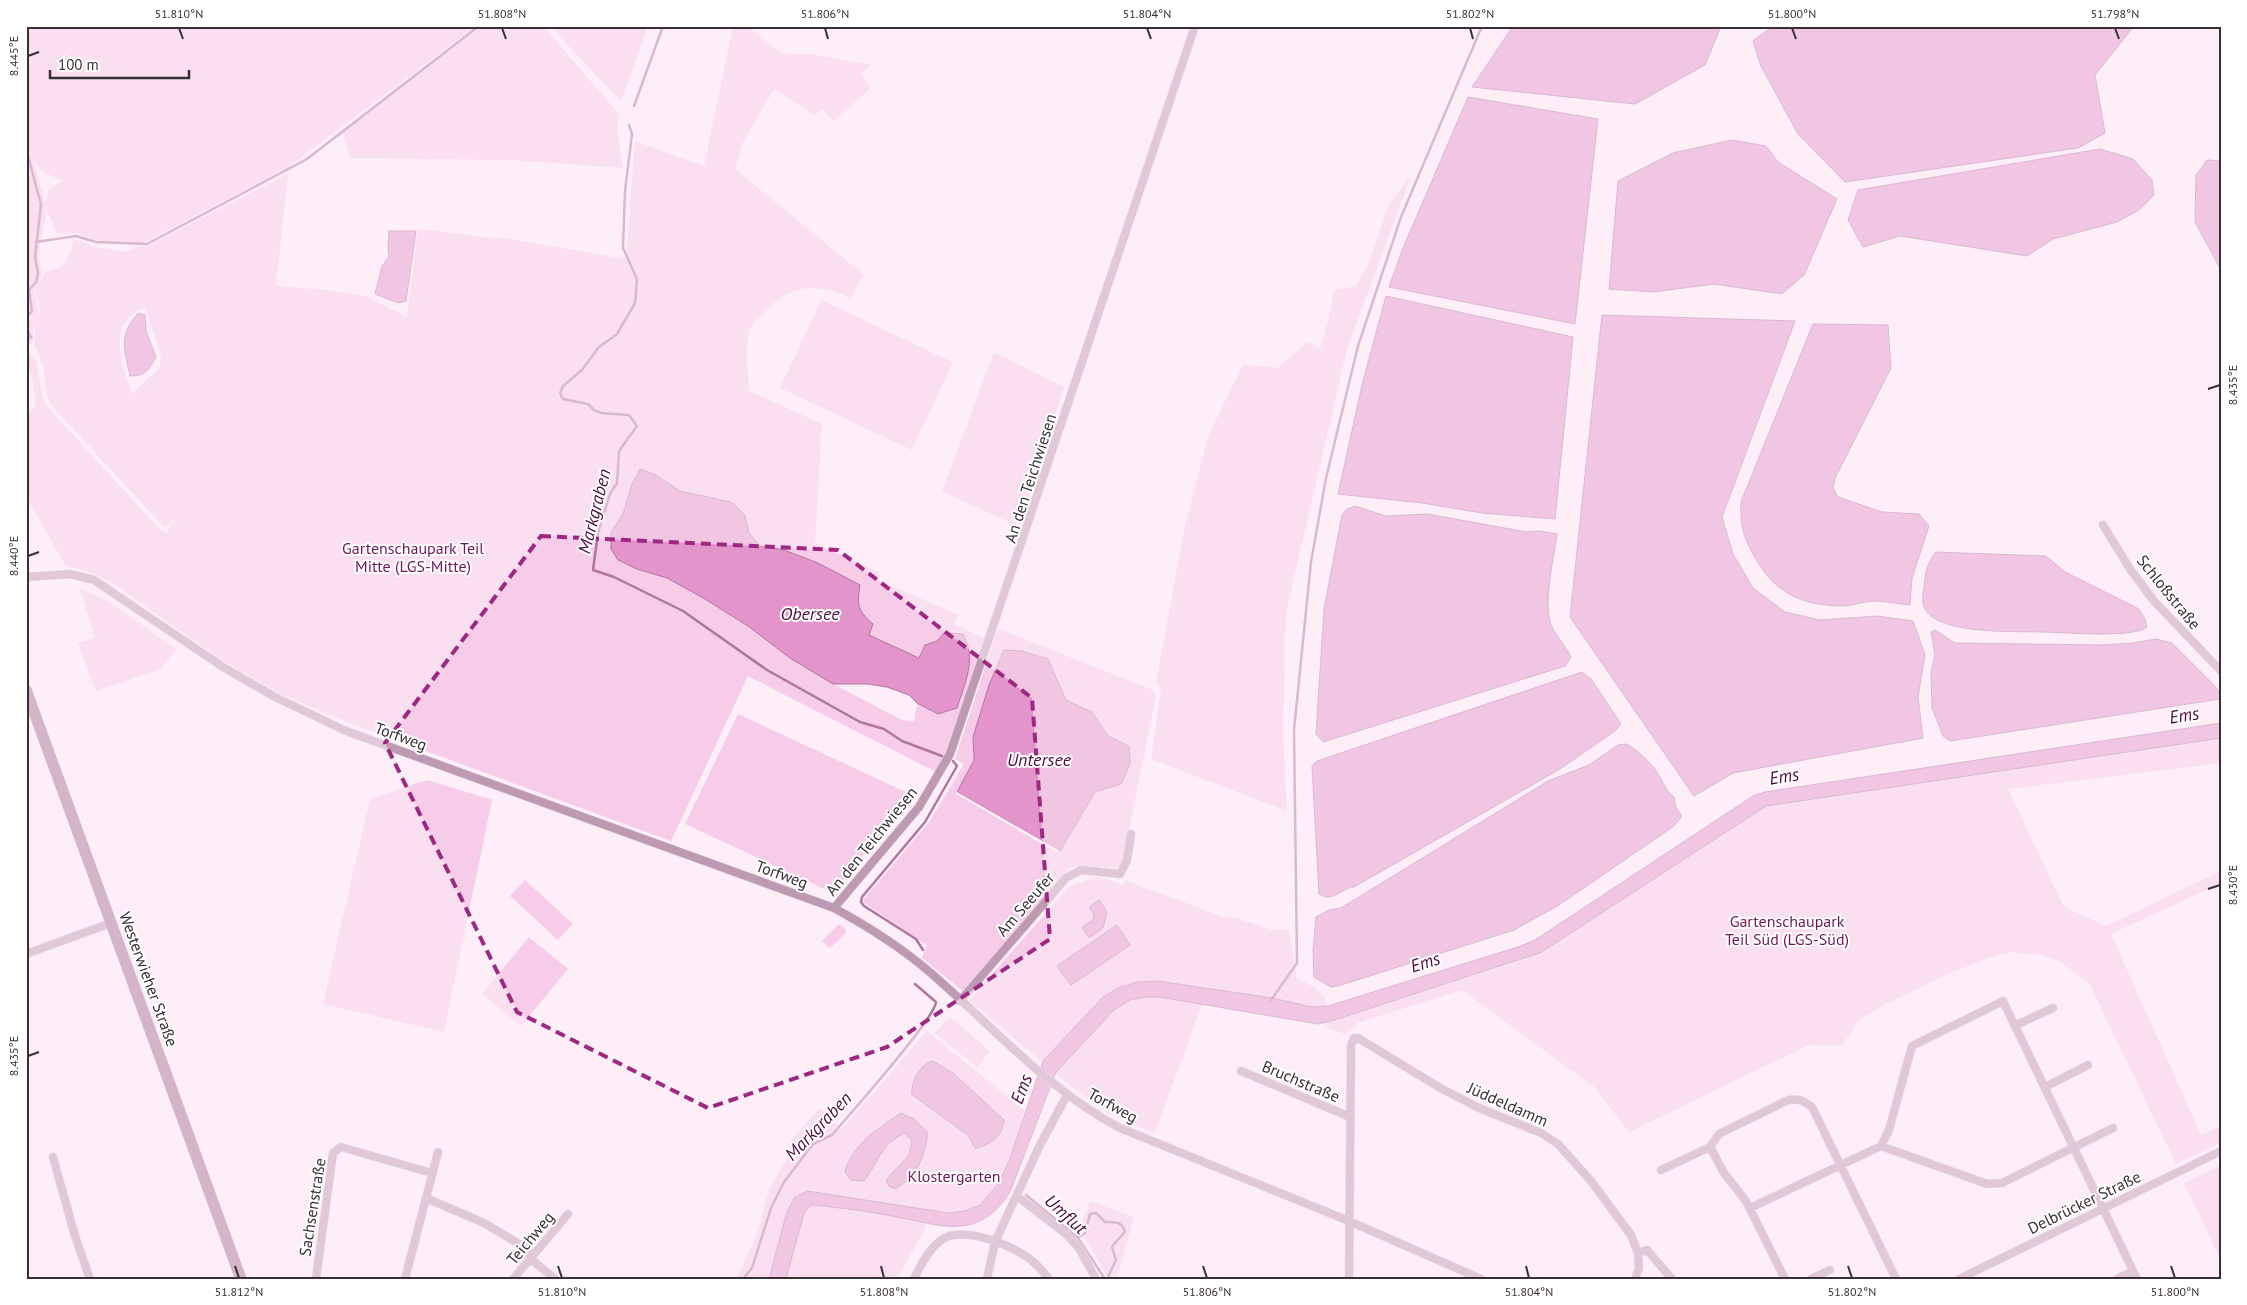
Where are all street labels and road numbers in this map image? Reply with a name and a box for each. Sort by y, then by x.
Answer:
street label: An den Teichwiesen [1000,411,1060,545]
street label: Schloßstraße [2133,551,2205,633]
street label: Torfweg [372,717,430,755]
street label: An den Teichwiesen [821,782,921,900]
street label: Torfweg [753,855,811,893]
street label: Am Seeufer [992,867,1059,940]
street label: Westerwieher Straße [115,909,183,1049]
street label: Bruchstraße [1259,1056,1343,1106]
street label: Jüddeldamm [1464,1077,1551,1131]
street label: Torfweg [1084,1083,1142,1127]
street label: Sachsenstraße [294,1156,330,1258]
street label: Delbrücker Straße [2024,1166,2144,1238]
street label: Teichweg [502,1207,558,1269]

